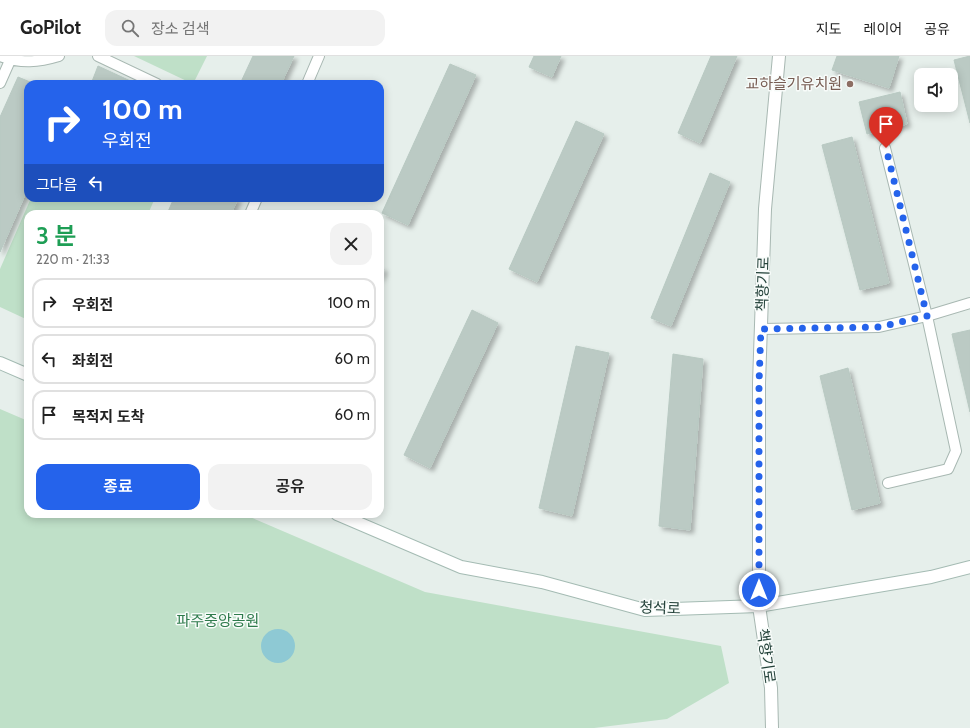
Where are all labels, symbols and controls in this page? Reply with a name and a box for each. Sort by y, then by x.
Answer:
search box [105,10,385,46]
text: GoPilot [20,16,81,39]
icon: search [119,17,141,39]
text: 장소 검색 [151,20,210,38]
text: 지도 [816,20,842,38]
text: 레이어 [864,20,902,38]
text: 공유 [924,20,950,38]
map controls [914,68,958,112]
button: sound [914,68,958,112]
place label: 교하슬기유치원 [745,75,842,93]
marker: 교하슬기유치원 [845,79,855,89]
text: 100 m [102,92,183,126]
icon: right [36,96,88,148]
pin [869,107,903,148]
icon: arrive [875,113,897,135]
text: 우회전 [102,130,152,152]
icon: left [85,172,107,194]
text: 그다음 [36,176,77,194]
text: 3 분 [36,221,76,250]
button: close [330,223,372,265]
text: 220 m · 21:33 [36,251,110,267]
street label: 책향기로 [753,256,773,312]
icon: right [38,292,60,314]
text: 100 m [328,294,370,312]
text: 우회전 [72,296,113,314]
icon: left [38,348,60,370]
text: 60 m [334,350,370,368]
text: 좌회전 [72,352,113,370]
icon: arrive [38,404,60,426]
text: 60 m [334,406,370,424]
text: 목적지 도착 [72,408,144,426]
button: 종료 [36,464,200,510]
button: 공유 [208,464,372,510]
position arrow [738,569,780,611]
street label: 청석로 [639,598,681,618]
park label: 파주중앙공원 [177,612,259,630]
street label: 책향기로 [753,627,779,685]

